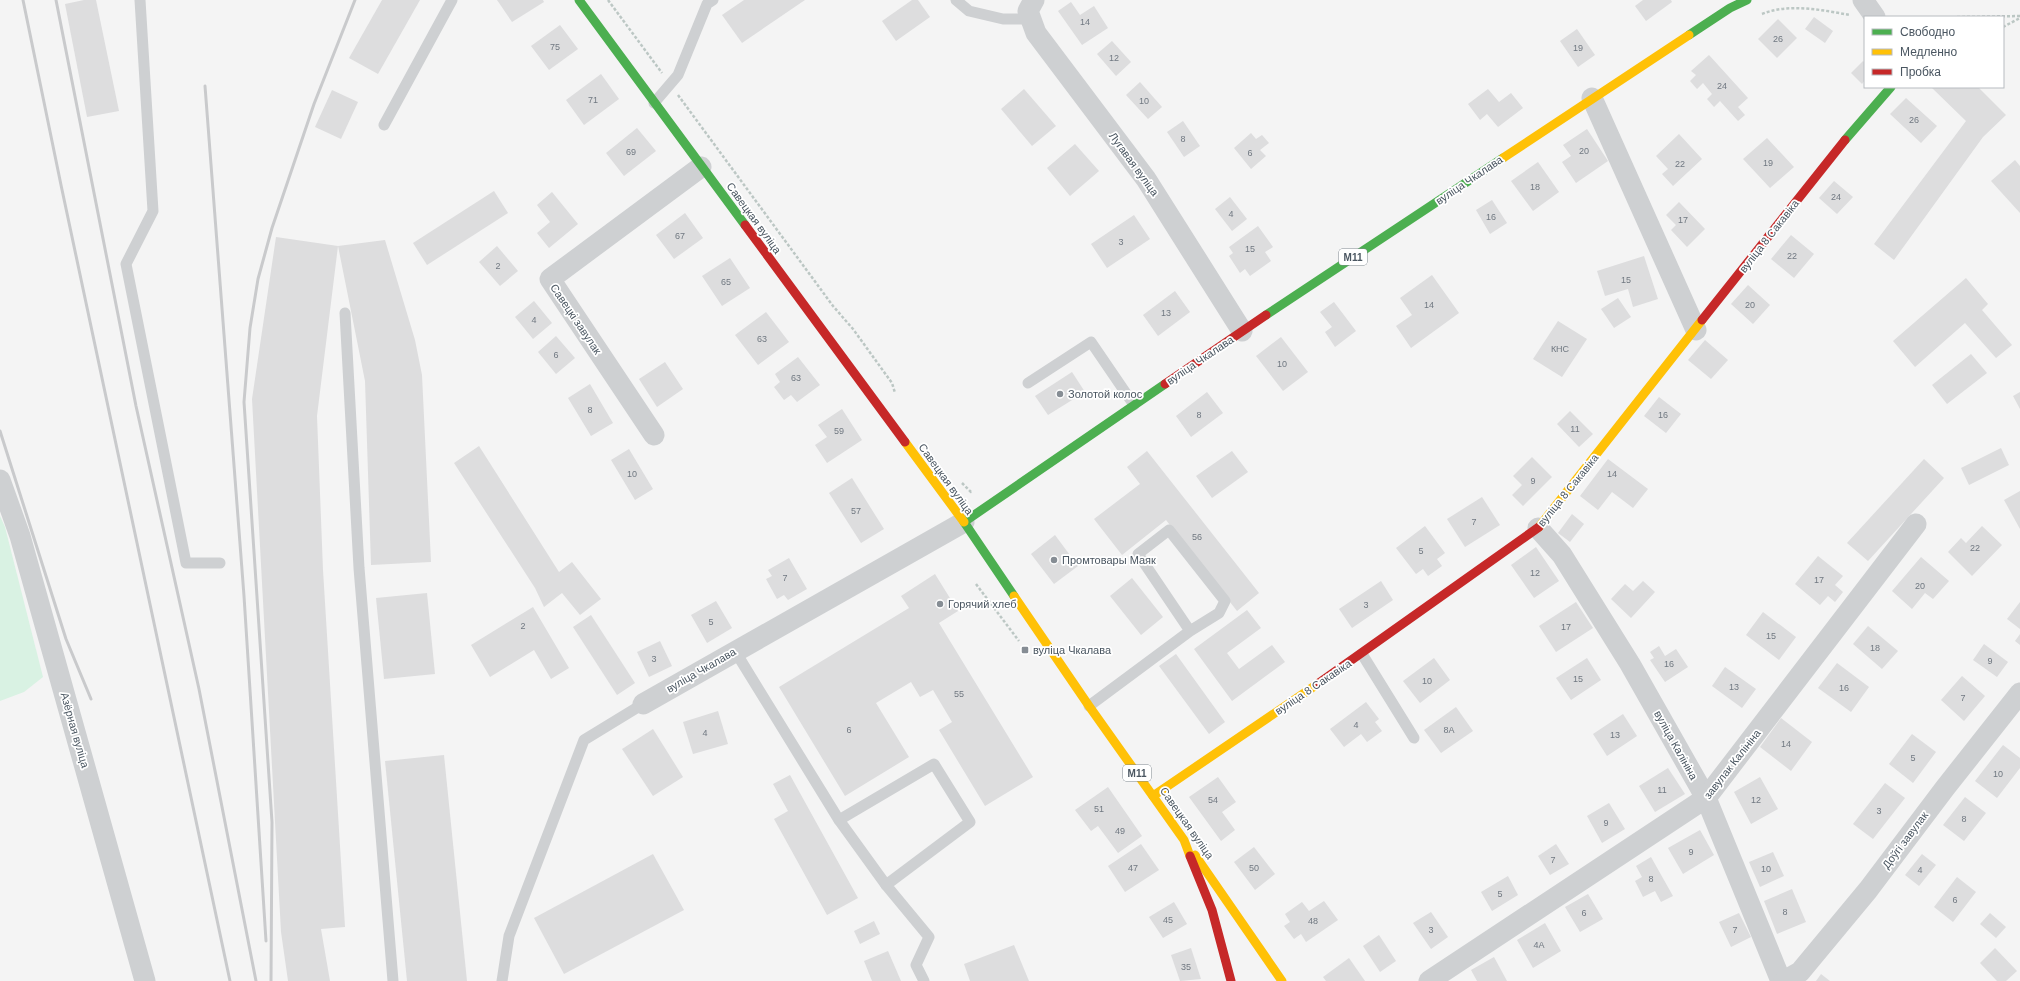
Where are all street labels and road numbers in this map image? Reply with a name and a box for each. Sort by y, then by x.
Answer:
street label: Лугавая вуліца [1107,130,1162,199]
street label: вуліца Чкалава [1433,153,1505,207]
street label: Савецкая вуліца [724,180,784,256]
street label: вуліца 8 Сакавіка [1737,196,1802,275]
road number: М11 [1339,249,1367,265]
street label: Савецкі завулак [548,282,604,356]
street label: вуліца Чкалава [1164,333,1236,387]
street label: Савецкая вуліца [916,441,976,517]
street label: вуліца 8 Сакавіка [1535,451,1601,528]
street label: вуліца Чкалава [664,645,739,695]
street label: вуліца 8 Сакавіка [1273,657,1354,717]
street label: Азёрная вуліца [58,691,92,770]
street label: вуліца Калініна [1652,708,1700,782]
street label: завулак Калініна [1701,726,1763,801]
road number: М11 [1123,765,1151,781]
street label: Савецкая вуліца [1158,785,1217,862]
street label: Доўгі завулак [1880,809,1930,871]

